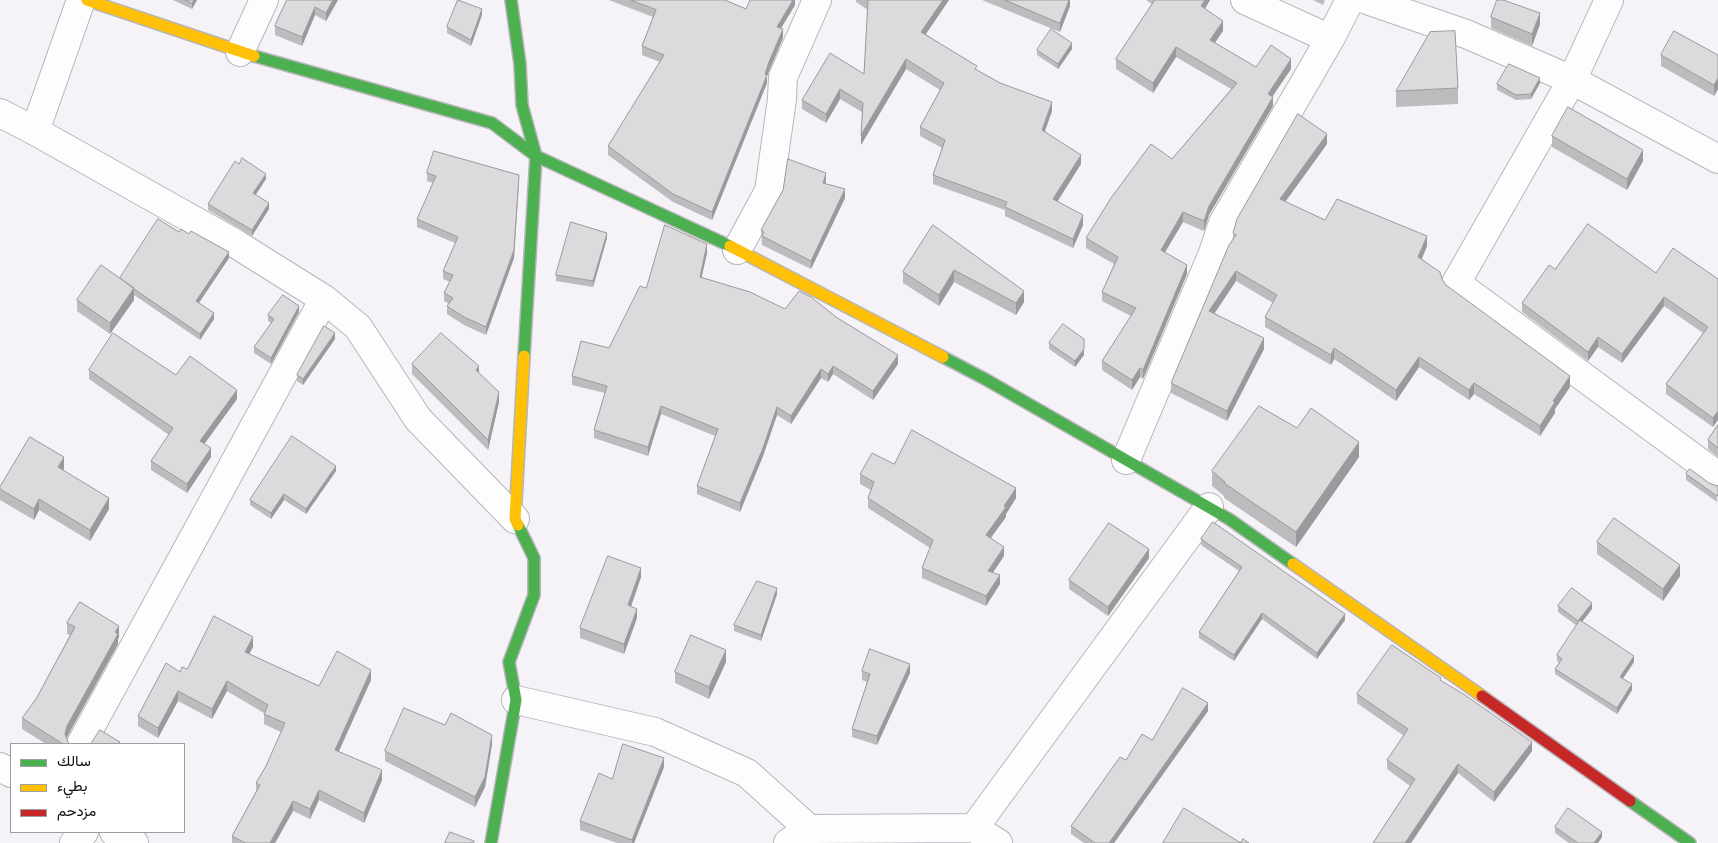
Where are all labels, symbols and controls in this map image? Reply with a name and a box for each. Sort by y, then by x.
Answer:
legend [10,743,185,833]
text: سالك [57,751,91,771]
text: بطيء [57,776,87,796]
text: مزدحم [57,801,96,821]

